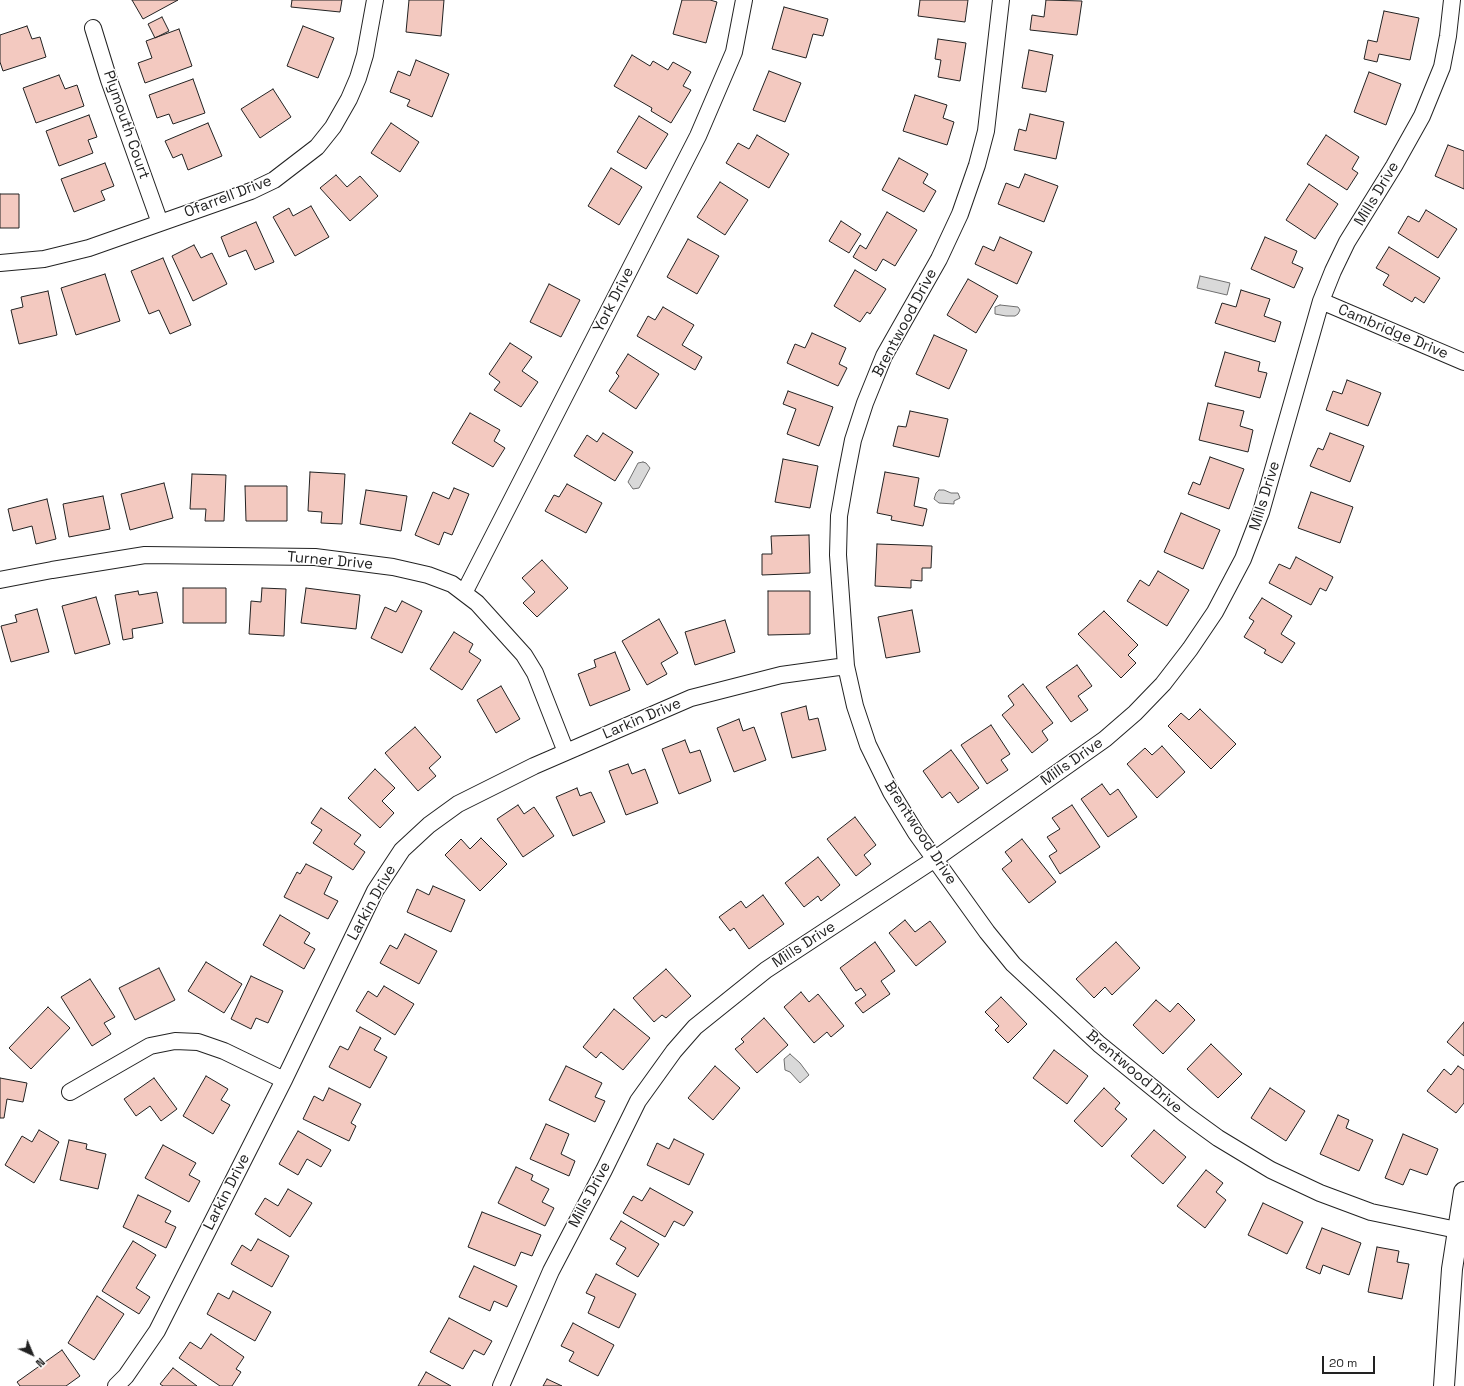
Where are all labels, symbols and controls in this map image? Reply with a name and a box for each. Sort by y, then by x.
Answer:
street label: Plymouth Court [99,68,153,182]
street label: Mills Drive [1351,159,1403,229]
street label: Ofarrell Drive [182,172,274,222]
street label: York Drive [590,264,638,336]
street label: Brentwood Drive [869,266,941,380]
street label: Cambridge Drive [1335,301,1451,363]
street label: Mills Drive [1246,459,1284,533]
street label: Turner Drive [286,548,374,574]
street label: Larkin Drive [600,694,684,744]
street label: Mills Drive [1037,734,1107,790]
street label: Brentwood Drive [880,778,960,888]
street label: Larkin Drive [344,862,400,944]
street label: Mills Drive [769,918,839,972]
street label: Brentwood Drive [1082,1027,1186,1117]
street label: Larkin Drive [200,1151,254,1233]
street label: Mills Drive [565,1159,615,1231]
north arrow [12,1334,52,1374]
scale bar [1324,1348,1377,1374]
text: N [33,1355,48,1370]
text: 20 m [1329,1355,1357,1371]

